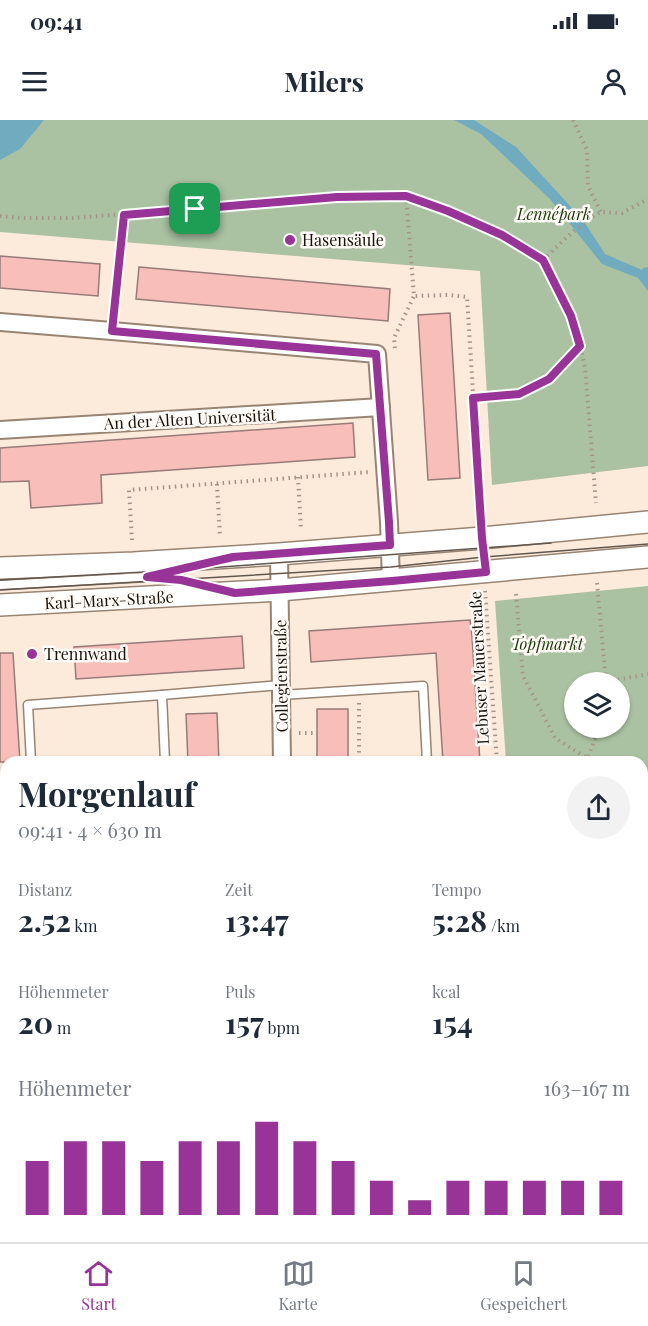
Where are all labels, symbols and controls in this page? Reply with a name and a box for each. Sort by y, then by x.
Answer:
text: 09:41 [30,6,83,36]
text: Milers [284,63,364,99]
icon: menu [18,65,51,98]
icon: person [597,65,630,98]
pin [169,183,220,234]
icon: arrive [178,192,211,225]
park label: Lennépark [516,203,591,224]
place label: Hasensäule [302,229,384,250]
marker: Hasensäule [283,233,297,247]
street label: An der Alten Universität [102,403,277,434]
street label: Karl-Marx-Straße [44,586,174,613]
street label: Lebuser Mauerstraße [464,591,493,745]
street label: Collegienstraße [269,619,292,733]
park label: Topfmarkt [511,633,584,654]
place label: Trennwand [44,643,127,664]
marker: Trennwand [25,647,39,661]
map controls [564,672,630,738]
button: layers [564,672,630,738]
text: Morgenlauf [18,771,195,815]
button: share [567,776,630,839]
text: 09:41 · 4 × 630 m [18,816,162,843]
text: Distanz [18,879,72,900]
text: Zeit [225,879,253,900]
text: Tempo [432,879,482,900]
text: 2.52 [18,900,71,940]
text: 13:47 [225,900,289,940]
text: 5:28 [432,900,487,940]
text: km [71,915,97,936]
text: /km [487,915,520,936]
text: Höhenmeter [18,981,109,1002]
text: Puls [225,981,255,1002]
text: kcal [432,981,461,1002]
text: 20 [18,1002,53,1042]
text: 157 [225,1002,264,1042]
text: 154 [432,1002,473,1042]
text: m [53,1017,71,1038]
text: bpm [264,1017,300,1038]
text: Höhenmeter [18,1074,131,1101]
text: 163–167 m [543,1074,630,1101]
tab: Start [81,1257,116,1314]
tab: Karte [279,1257,318,1314]
tab: Gespeichert [480,1257,567,1314]

